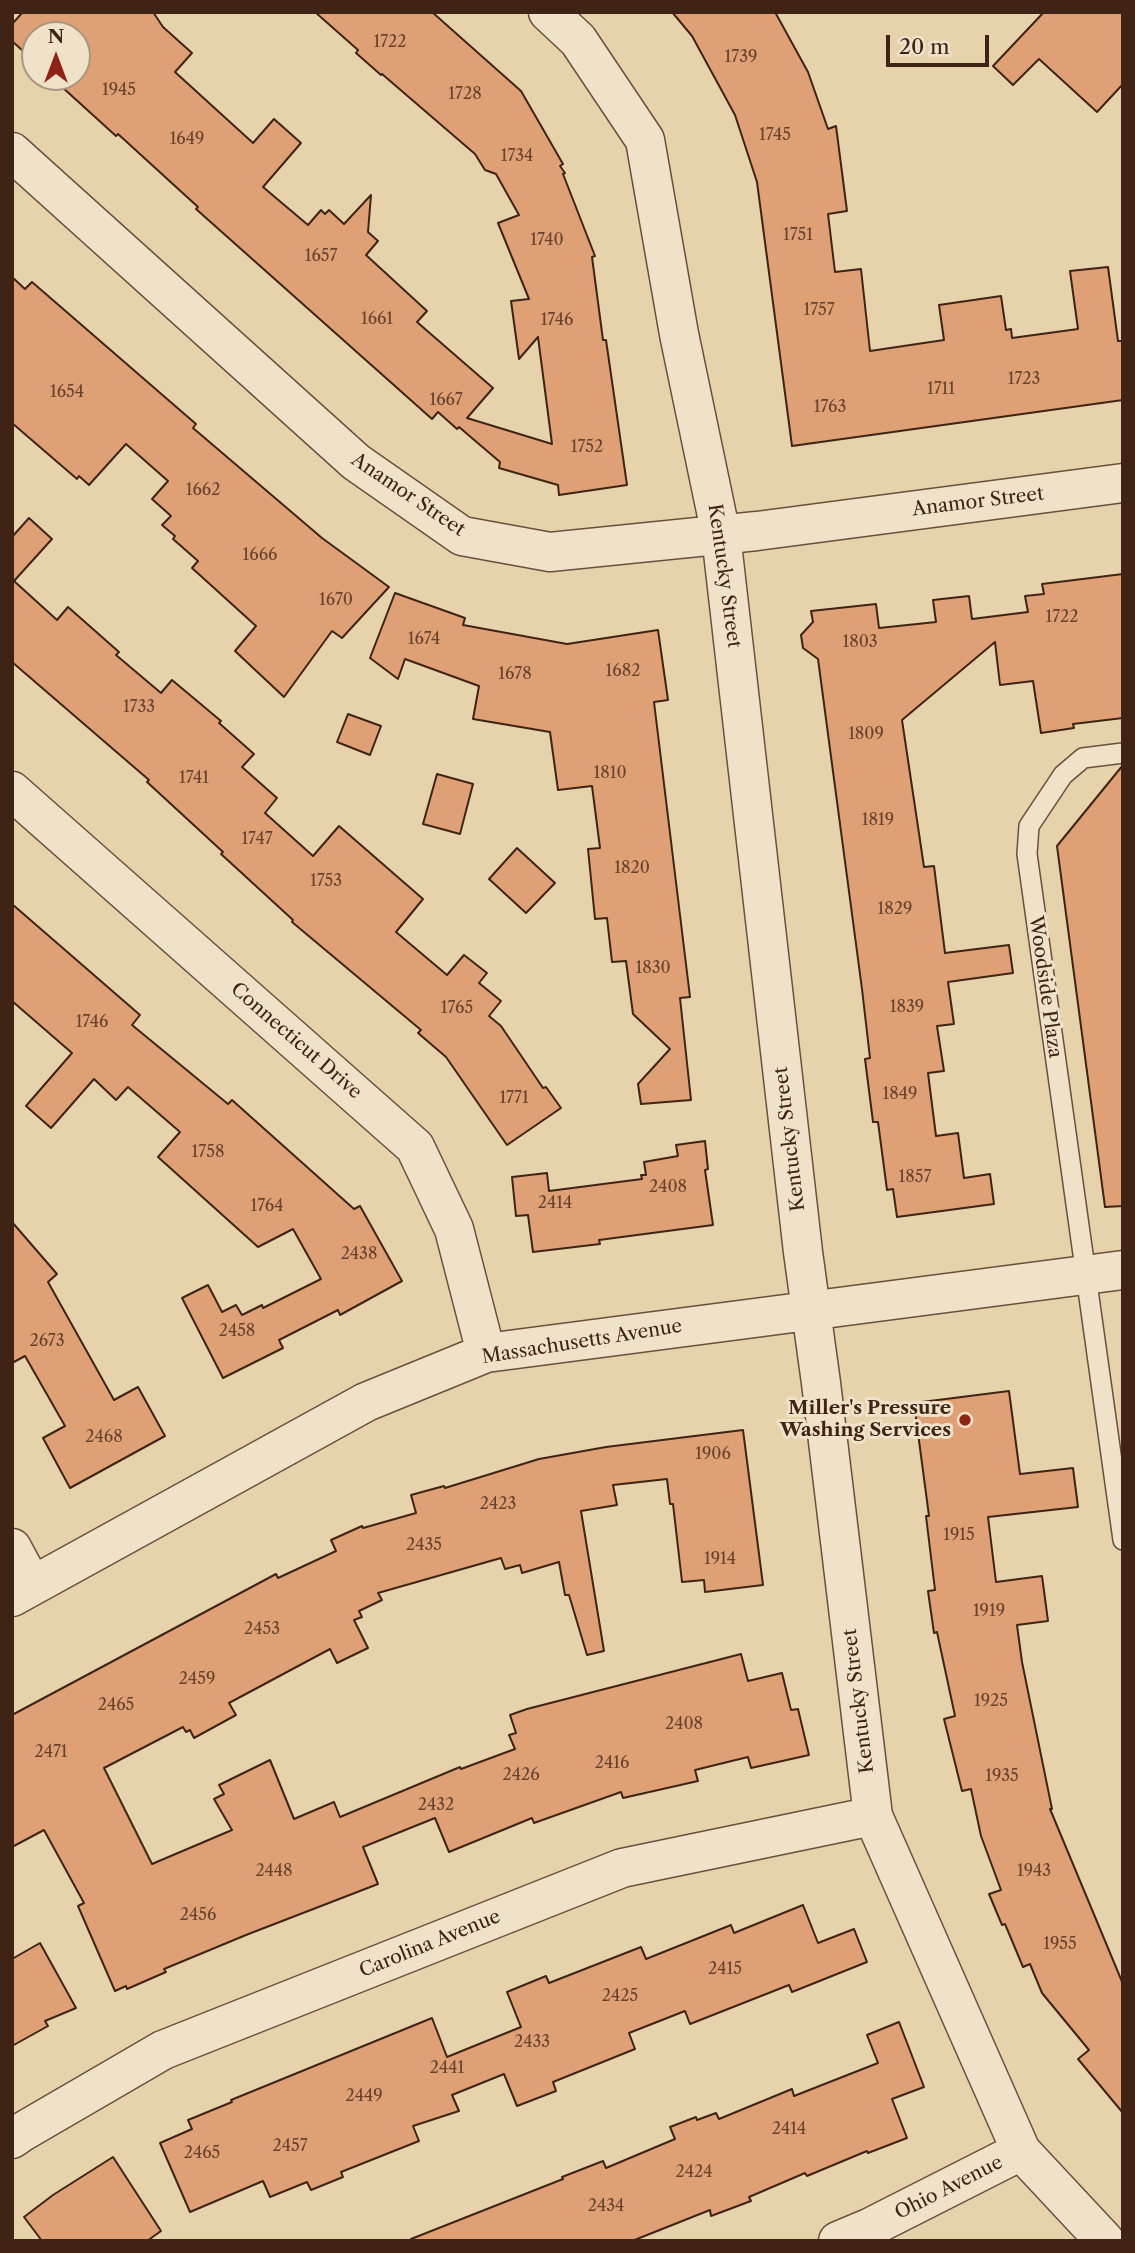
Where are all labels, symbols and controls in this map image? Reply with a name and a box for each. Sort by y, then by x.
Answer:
north arrow [21,21,91,91]
scale bar [890,21,993,65]
text: N [48,25,64,48]
house number: 1722 [373,32,407,52]
text: 20 m [899,34,950,59]
house number: 1739 [725,47,757,67]
house number: 1945 [102,80,136,100]
house number: 1728 [448,84,482,104]
house number: 1745 [759,125,791,145]
house number: 1649 [170,129,204,149]
house number: 1734 [501,146,533,166]
house number: 1751 [783,225,813,245]
house number: 1740 [530,230,564,250]
house number: 1657 [305,246,337,266]
house number: 1757 [803,300,835,320]
house number: 1661 [361,309,393,329]
house number: 1746 [541,310,573,330]
house number: 1723 [1008,369,1040,389]
house number: 1711 [927,379,955,399]
house number: 1654 [50,382,84,402]
house number: 1667 [429,390,463,410]
house number: 1763 [814,397,846,417]
house number: 1752 [571,437,603,457]
street label: Anamor Street [347,449,469,541]
house number: 1662 [186,480,220,500]
street label: Anamor Street [911,483,1045,521]
street label: Kentucky Street [703,502,745,650]
house number: 1666 [243,545,277,565]
house number: 1670 [319,590,353,610]
house number: 1722 [1045,607,1079,627]
house number: 1674 [408,629,440,649]
house number: 1803 [842,632,878,652]
house number: 1682 [606,661,640,681]
house number: 1678 [498,664,532,684]
house number: 1733 [123,697,155,717]
house number: 1809 [848,724,884,744]
house number: 1810 [593,763,627,783]
house number: 1741 [179,768,209,788]
house number: 1819 [862,810,894,830]
house number: 1747 [241,829,273,849]
house number: 1820 [614,858,650,878]
house number: 1753 [310,871,342,891]
house number: 1829 [878,899,912,919]
street label: Woodside Plaza [1024,914,1066,1060]
house number: 1830 [635,958,671,978]
street label: Connecticut Drive [226,978,366,1104]
house number: 1839 [890,997,924,1017]
house number: 1765 [441,998,473,1018]
house number: 1746 [76,1012,108,1032]
street label: Kentucky Street [770,1065,810,1213]
house number: 1849 [883,1084,917,1104]
house number: 1771 [499,1088,529,1108]
house number: 1758 [192,1142,224,1162]
house number: 1857 [899,1167,931,1187]
house number: 2408 [649,1177,687,1197]
house number: 2414 [538,1193,572,1213]
house number: 1764 [251,1196,283,1216]
house number: 2438 [341,1244,377,1264]
street label: Massachusetts Avenue [480,1315,684,1369]
house number: 2458 [219,1321,255,1341]
house number: 2673 [29,1331,65,1351]
place label: Miller's Pressure Washing Services [780,1398,951,1442]
marker: Miller's Pressure Washing Services [957,1412,973,1428]
house number: 2468 [85,1427,123,1447]
house number: 1906 [695,1444,731,1464]
house number: 2423 [480,1494,516,1514]
house number: 1915 [943,1525,975,1545]
house number: 2435 [406,1535,442,1555]
house number: 1914 [704,1549,736,1569]
house number: 1919 [973,1601,1005,1621]
house number: 2453 [244,1619,280,1639]
street label: Kentucky Street [839,1627,879,1775]
house number: 2459 [179,1669,215,1689]
house number: 1925 [974,1691,1008,1711]
house number: 2465 [98,1695,134,1715]
house number: 2408 [665,1714,703,1734]
house number: 2471 [34,1742,68,1762]
house number: 2416 [595,1753,629,1773]
house number: 2426 [502,1765,540,1785]
house number: 1935 [985,1766,1019,1786]
house number: 2432 [418,1795,454,1815]
house number: 2448 [255,1861,293,1881]
house number: 1943 [1017,1861,1051,1881]
house number: 2456 [180,1905,216,1925]
street label: Carolina Avenue [356,1905,504,1983]
house number: 1955 [1043,1934,1077,1954]
house number: 2415 [708,1959,742,1979]
house number: 2425 [602,1986,638,2006]
house number: 2433 [514,2032,550,2052]
house number: 2441 [430,2058,464,2078]
house number: 2449 [345,2086,383,2106]
house number: 2414 [772,2119,806,2139]
house number: 2457 [272,2136,308,2156]
house number: 2465 [184,2143,220,2163]
street label: Ohio Avenue [891,2151,1007,2225]
house number: 2424 [676,2162,712,2182]
house number: 2434 [588,2196,624,2216]

